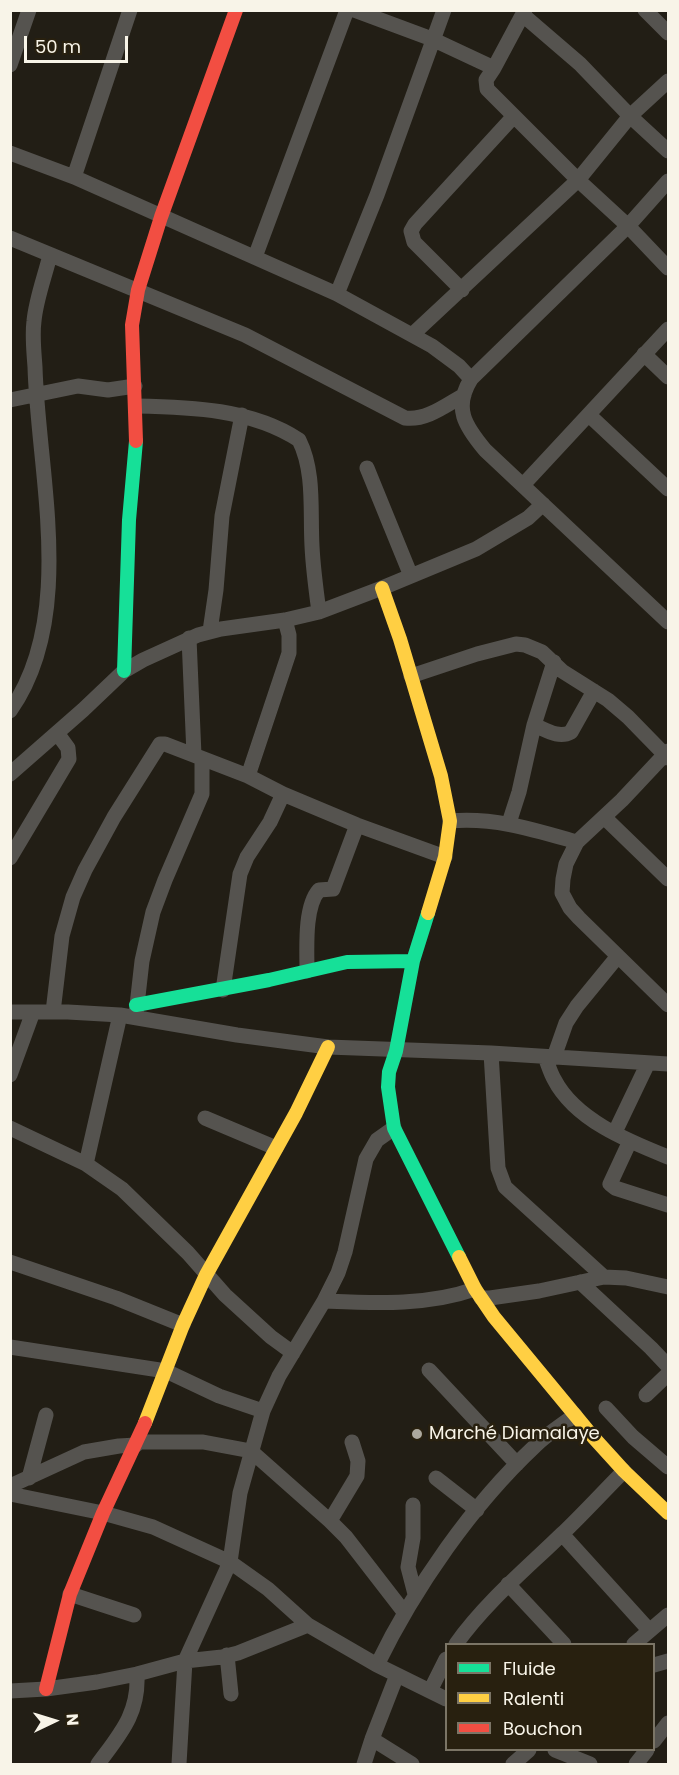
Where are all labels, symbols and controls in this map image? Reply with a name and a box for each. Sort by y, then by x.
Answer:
scale bar [27,24,130,62]
text: 50 m [35,34,81,59]
place label: Marché Diamalaye [429,1423,600,1445]
marker: Marché Diamalaye [410,1427,424,1441]
legend [445,1643,655,1751]
text: Fluide [503,1656,556,1681]
text: Ralenti [503,1686,564,1711]
north arrow [24,1691,84,1751]
text: N [61,1713,84,1727]
text: Bouchon [503,1716,583,1741]

